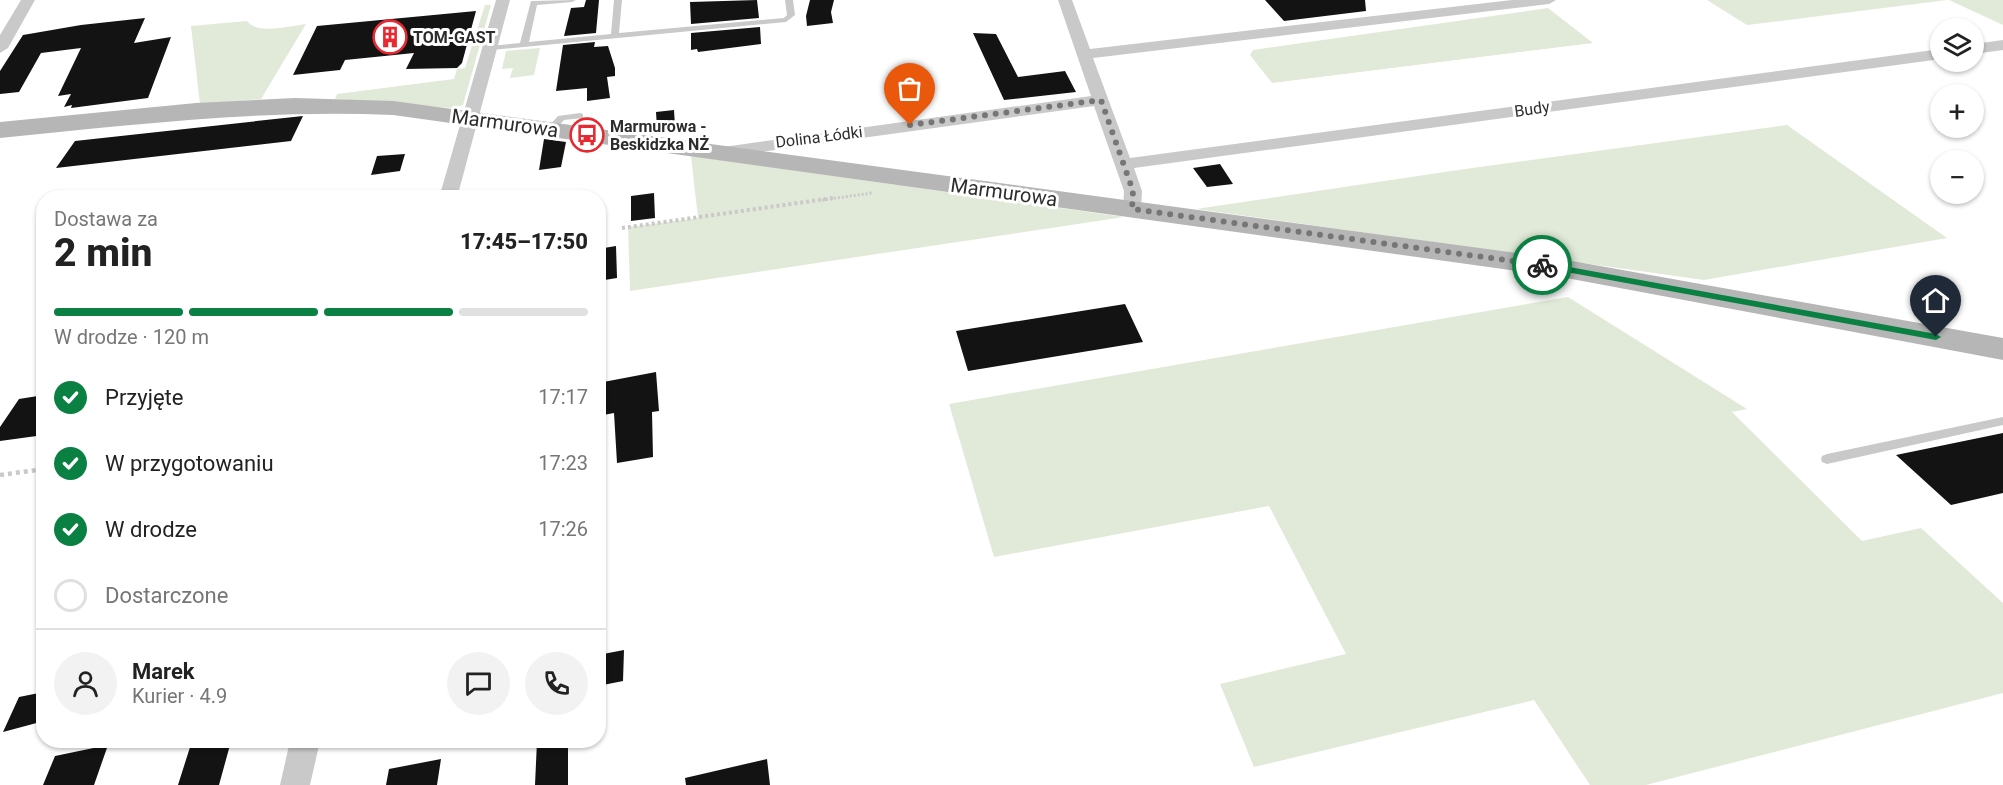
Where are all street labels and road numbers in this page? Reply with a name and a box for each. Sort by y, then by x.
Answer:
street label: Budy [1513,97,1551,121]
street label: Marmurowa [450,104,560,142]
street label: Dolina Łódki [774,122,864,152]
street label: Marmurowa [949,173,1059,211]

